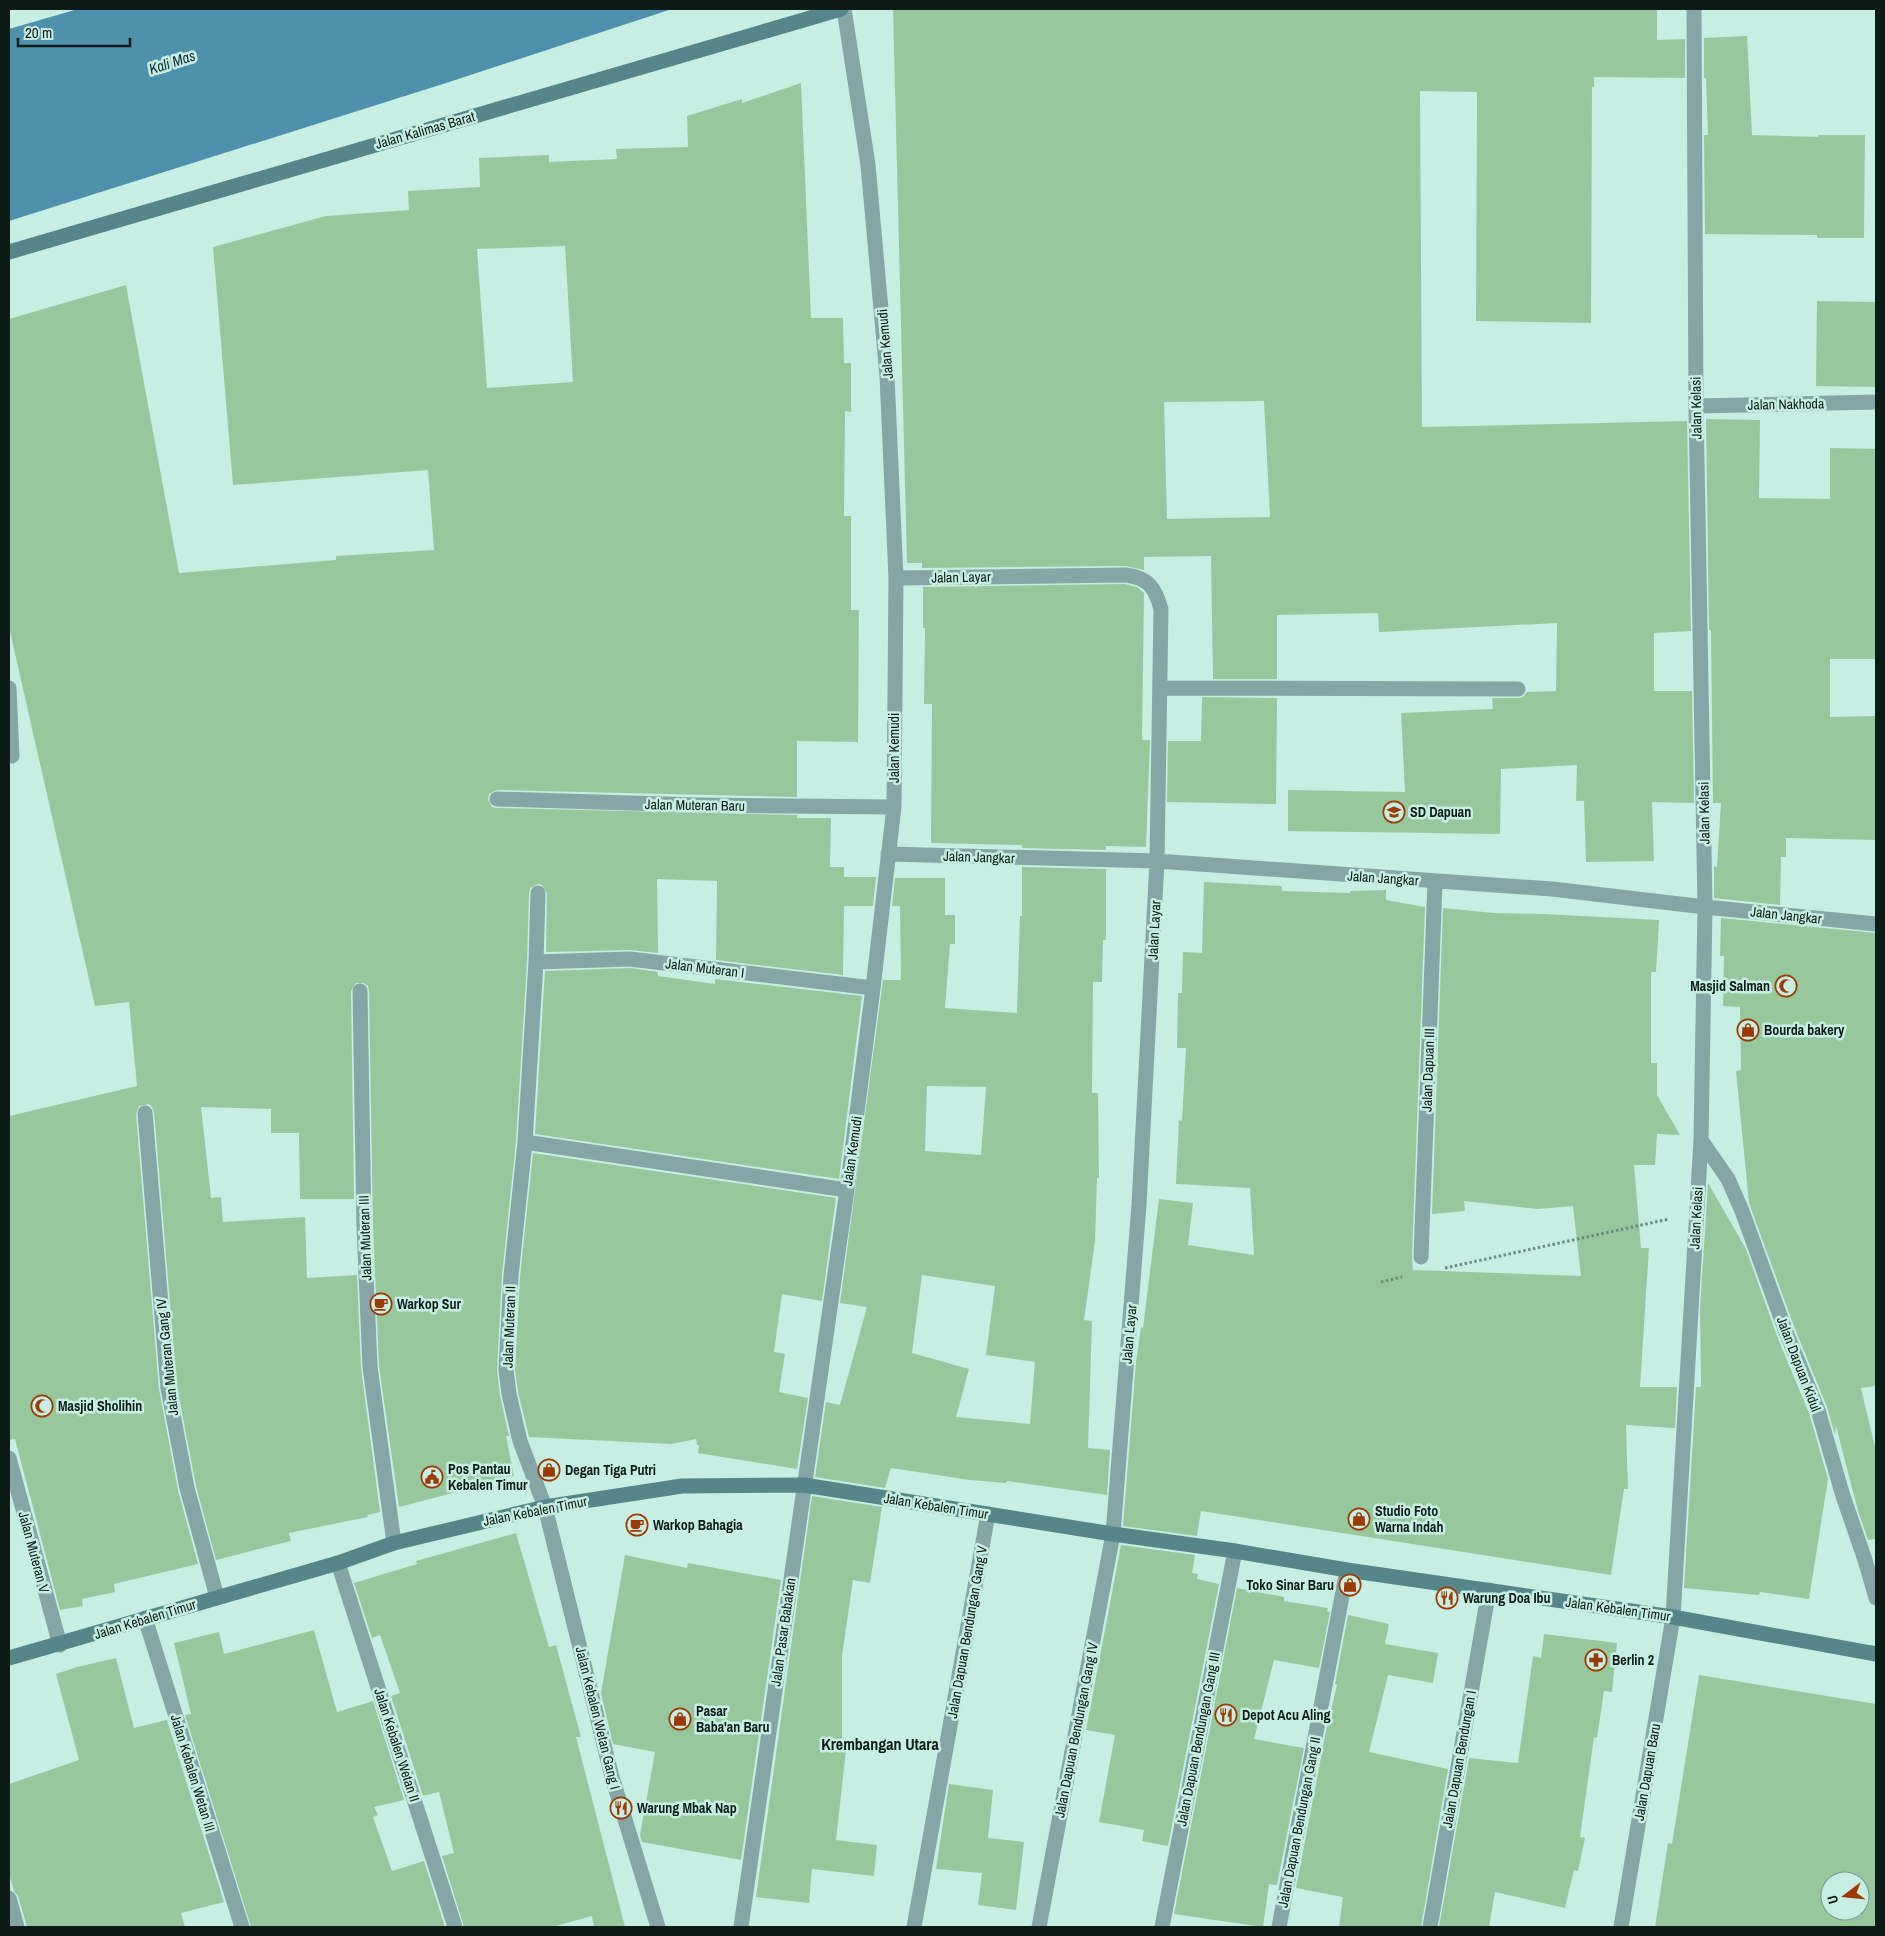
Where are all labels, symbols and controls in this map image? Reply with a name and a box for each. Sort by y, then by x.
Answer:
scale bar [18,15,130,47]
text: 20 m [25,22,52,43]
water label: Kali Mas [146,45,198,79]
street label: Jalan Kalimas Barat [373,107,477,153]
street label: Jalan Kemudi [873,308,897,380]
street label: Jalan Kelasi [1686,377,1706,439]
street label: Jalan Nakhoda [1748,394,1825,414]
street label: Jalan Layar [931,567,991,587]
street label: Jalan Kemudi [885,713,903,783]
street label: Jalan Kelasi [1694,782,1714,844]
street label: Jalan Muteran Baru [645,795,745,815]
school or university icon: SD Dapuan [1382,800,1406,824]
place label: SD Dapuan [1410,803,1471,821]
street label: Jalan Jangkar [943,847,1015,867]
street label: Jalan Jangkar [1347,867,1419,889]
street label: Jalan Layar [1143,900,1165,960]
street label: Jalan Jangkar [1750,902,1823,928]
street label: Jalan Muteran I [665,954,745,982]
mosque icon: Masjid Salman [1774,974,1798,998]
place label: Masjid Salman [1690,977,1770,995]
shop icon: Bourda bakery [1736,1018,1760,1042]
place label: Bourda bakery [1764,1021,1845,1039]
street label: Jalan Dapuan III [1418,1028,1438,1112]
street label: Jalan Kemudi [838,1115,866,1187]
street label: Jalan Kelasi [1685,1186,1707,1250]
street label: Jalan Muteran III [355,1195,375,1281]
street label: Jalan Muteran II [499,1286,519,1368]
cafe icon: Warkop Sur [369,1292,393,1316]
place label: Warkop Sur [397,1295,462,1313]
street label: Jalan Muteran Gang IV [152,1297,182,1417]
street label: Jalan Layar [1117,1303,1141,1364]
street label: Jalan Dapuan Kidul [1773,1314,1825,1414]
mosque icon: Masjid Sholihin [30,1394,54,1418]
place label: Masjid Sholihin [58,1397,142,1415]
shop icon: Degan Tiga Putri [537,1458,561,1482]
place label: Pos Pantau Kebalen Timur [448,1460,528,1494]
place label: Degan Tiga Putri [565,1461,656,1479]
public building icon: Pos Pantau Kebalen Timur [420,1465,444,1489]
street label: Jalan Kebalen Timur [882,1489,990,1523]
street label: Jalan Kebalen Timur [482,1492,589,1530]
place label: Studio Foto Warna Indah [1375,1502,1443,1536]
shop icon: Studio Foto Warna Indah [1347,1507,1371,1531]
street label: Jalan Muteran V [14,1509,54,1595]
cafe icon: Warkop Bahagia [625,1513,649,1537]
place label: Warkop Bahagia [653,1516,743,1534]
street label: Jalan Dapuan Bendungan Gang V [943,1544,991,1720]
shop icon: Toko Sinar Baru [1338,1573,1362,1597]
place label: Toko Sinar Baru [1246,1576,1334,1594]
street label: Jalan Pasar Babakan [766,1577,800,1687]
restaurant icon: Warung Doa Ibu [1435,1586,1459,1610]
place label: Warung Doa Ibu [1463,1589,1551,1607]
street label: Jalan Kebalen Timur [1565,1593,1672,1625]
street label: Jalan Kebalen Timur [92,1595,198,1643]
street label: Jalan Dapuan Bendungan Gang IV [1050,1641,1102,1819]
street label: Jalan Kebalen Wetan Gang I [572,1645,624,1791]
pharmacy icon: Berlin 2 [1584,1648,1608,1672]
street label: Jalan Dapuan Bendungan Gang III [1172,1651,1224,1827]
place label: Berlin 2 [1612,1651,1654,1669]
street label: Jalan Kebalen Wetan II [370,1686,424,1804]
street label: Jalan Dapuan Bendungan I [1438,1689,1480,1829]
place label: Pasar Baba'an Baru [696,1702,770,1736]
restaurant icon: Depot Acu Aling [1214,1703,1238,1727]
place label: Depot Acu Aling [1242,1706,1330,1724]
shop icon: Pasar Baba'an Baru [668,1707,692,1731]
street label: Jalan Kebalen Wetan III [167,1712,219,1834]
street label: Jalan Dapuan Baru [1630,1722,1664,1822]
district label: Krembangan Utara [821,1733,939,1755]
street label: Jalan Dapuan Bendungan Gang II [1274,1735,1324,1909]
restaurant icon: Warung Mbak Nap [609,1796,633,1820]
place label: Warung Mbak Nap [637,1799,737,1817]
north arrow [1820,1871,1870,1921]
text: U [1823,1893,1842,1906]

